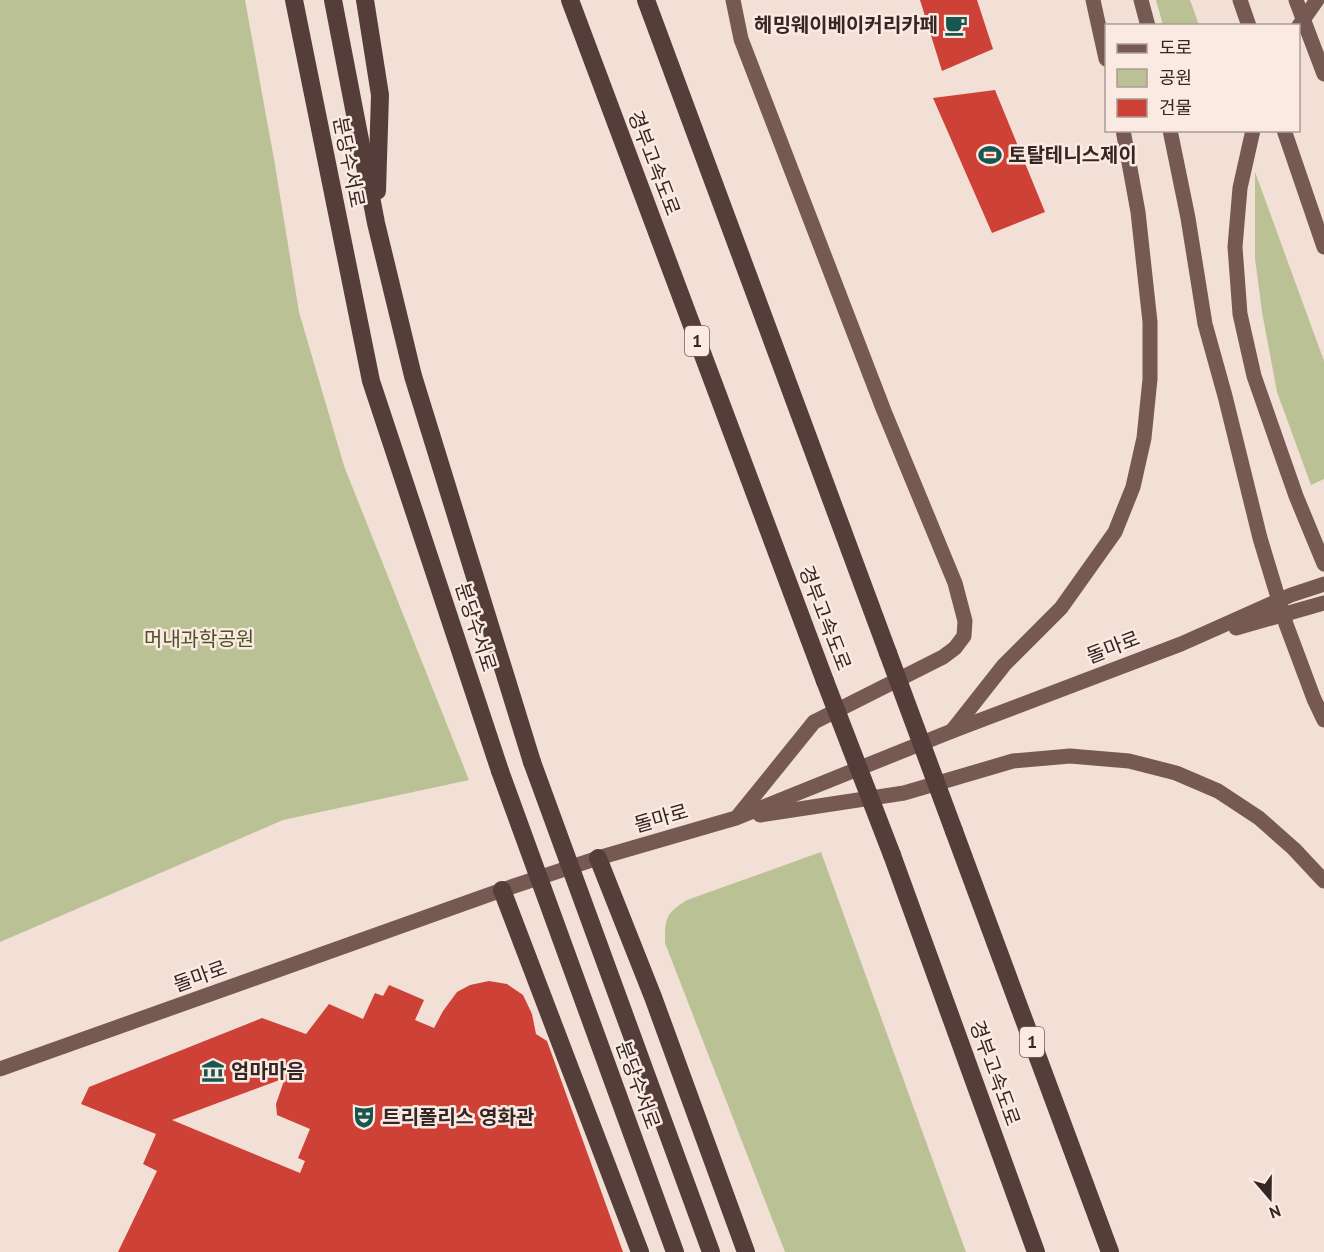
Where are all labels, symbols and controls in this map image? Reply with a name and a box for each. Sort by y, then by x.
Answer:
place label: 헤밍웨이베이커리카페 [754,12,938,38]
cafe icon: 헤밍웨이베이커리카페 [943,12,969,38]
legend [1105,24,1300,132]
text: 도로 [1159,36,1192,59]
text: 공원 [1159,66,1192,89]
text: 건물 [1159,96,1192,119]
street label: 경부고속도로 [622,107,686,219]
street label: 분당수서로 [327,114,371,210]
sports icon: 토탈테니스제이 [977,142,1003,168]
place label: 토탈테니스제이 [1008,142,1137,168]
road number: 1 [685,326,709,356]
street label: 경부고속도로 [793,562,857,674]
street label: 분당수서로 [449,579,503,675]
street label: 돌마로 [1083,625,1143,669]
park label: 머내과학공원 [144,626,254,652]
street label: 돌마로 [631,798,691,838]
street label: 돌마로 [170,954,230,998]
street label: 경부고속도로 [964,1017,1026,1129]
road number: 1 [1020,1027,1044,1057]
street label: 분당수서로 [610,1037,666,1133]
museum icon: 엄마마음 [200,1058,226,1084]
place label: 엄마마음 [231,1058,305,1084]
theatre icon: 트리폴리스 영화관 [351,1104,377,1130]
place label: 트리폴리스 영화관 [382,1104,535,1130]
north arrow [1240,1168,1300,1228]
text: N [1267,1201,1283,1223]

